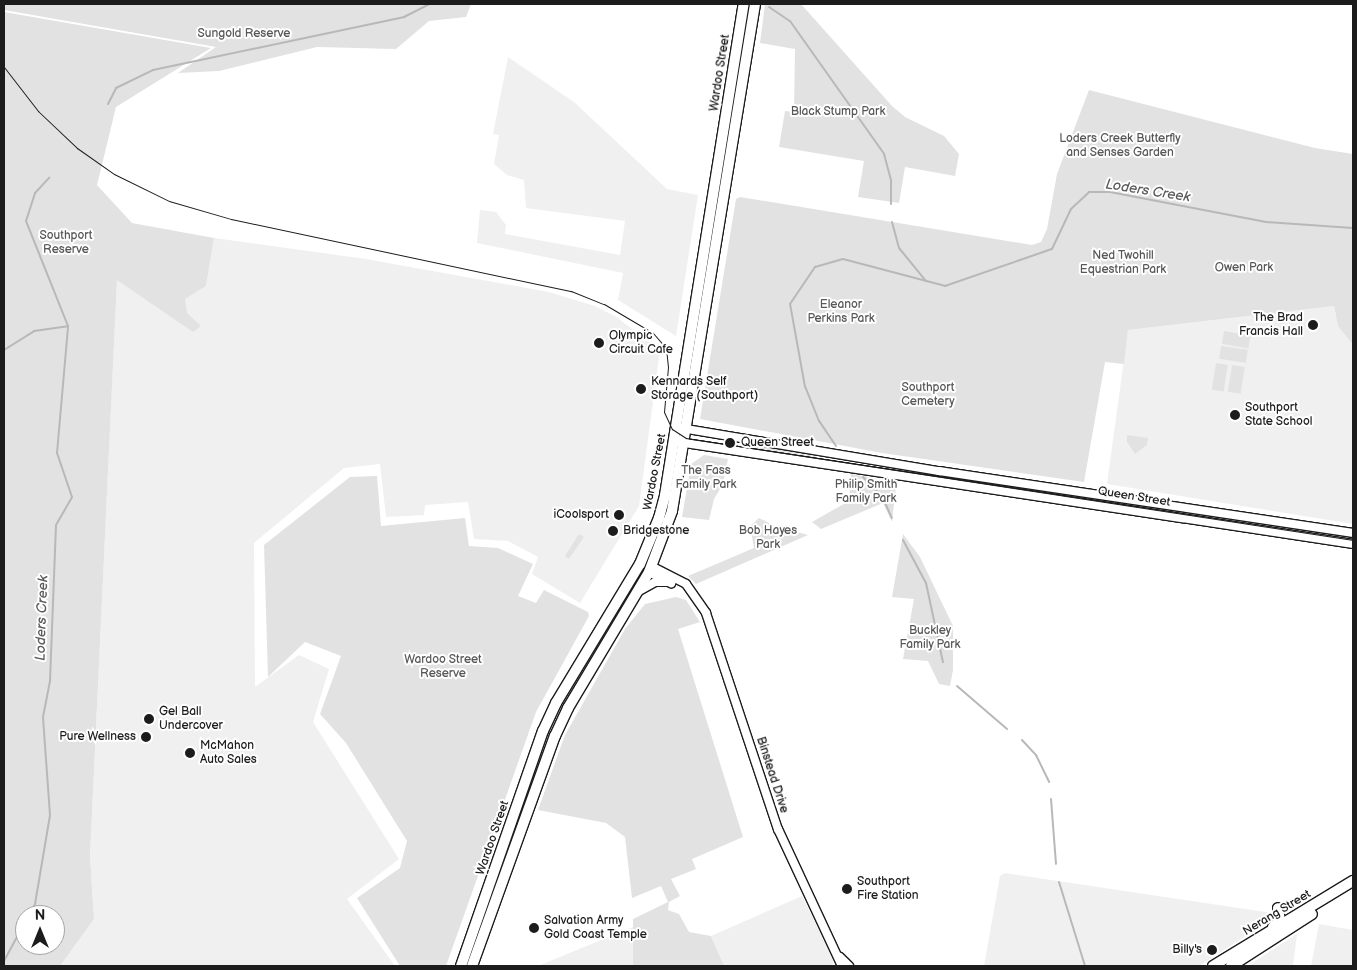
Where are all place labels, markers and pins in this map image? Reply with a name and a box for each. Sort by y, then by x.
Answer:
place label: The Brad Francis Hall [1239,311,1303,339]
marker: The Brad Francis Hall [1307,319,1319,331]
place label: Olympic Circuit Cafe [609,329,673,357]
marker: Olympic Circuit Cafe [593,337,605,349]
place label: Kennards Self Storage (Southport) [651,375,758,403]
marker: Kennards Self Storage (Southport) [635,383,647,395]
place label: Southport State School [1245,401,1313,429]
marker: Southport State School [1229,409,1241,421]
marker: Queen Street [723,436,737,450]
place label: Queen Street [741,436,814,450]
place label: iCoolsport [553,508,609,522]
marker: iCoolsport [613,509,625,521]
place label: Bridgestone [623,524,689,538]
marker: Bridgestone [607,525,619,537]
place label: Gel Ball Undercover [159,705,223,733]
marker: Gel Ball Undercover [143,713,155,725]
place label: Pure Wellness [59,730,136,744]
marker: Pure Wellness [140,731,152,743]
place label: McMahon Auto Sales [200,739,257,767]
marker: McMahon Auto Sales [184,747,196,759]
place label: Southport Fire Station [857,875,919,903]
marker: Southport Fire Station [841,883,853,895]
place label: Salvation Army Gold Coast Temple [544,914,647,942]
marker: Salvation Army Gold Coast Temple [528,922,540,934]
place label: Billy's [1172,943,1202,957]
marker: Billy's [1206,944,1218,956]

